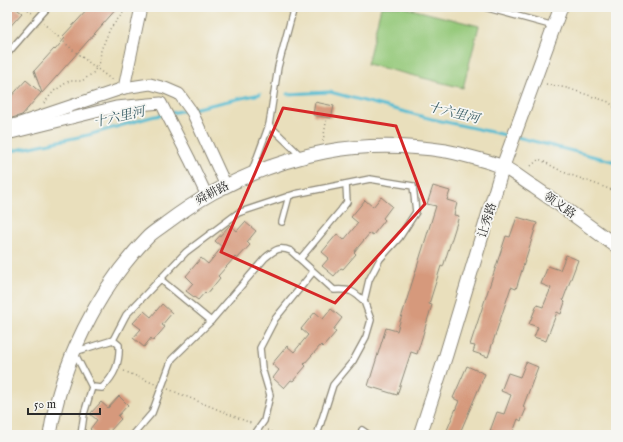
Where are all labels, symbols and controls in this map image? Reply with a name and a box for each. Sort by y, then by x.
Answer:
water label: 十六里河 [426,99,483,128]
water label: 十六里河 [92,103,149,132]
street label: 舜耕路 [193,178,232,209]
street label: 领义路 [541,189,579,222]
street label: 让秀路 [475,201,500,240]
scale bar [28,390,100,416]
text: 50 m [34,397,56,412]

